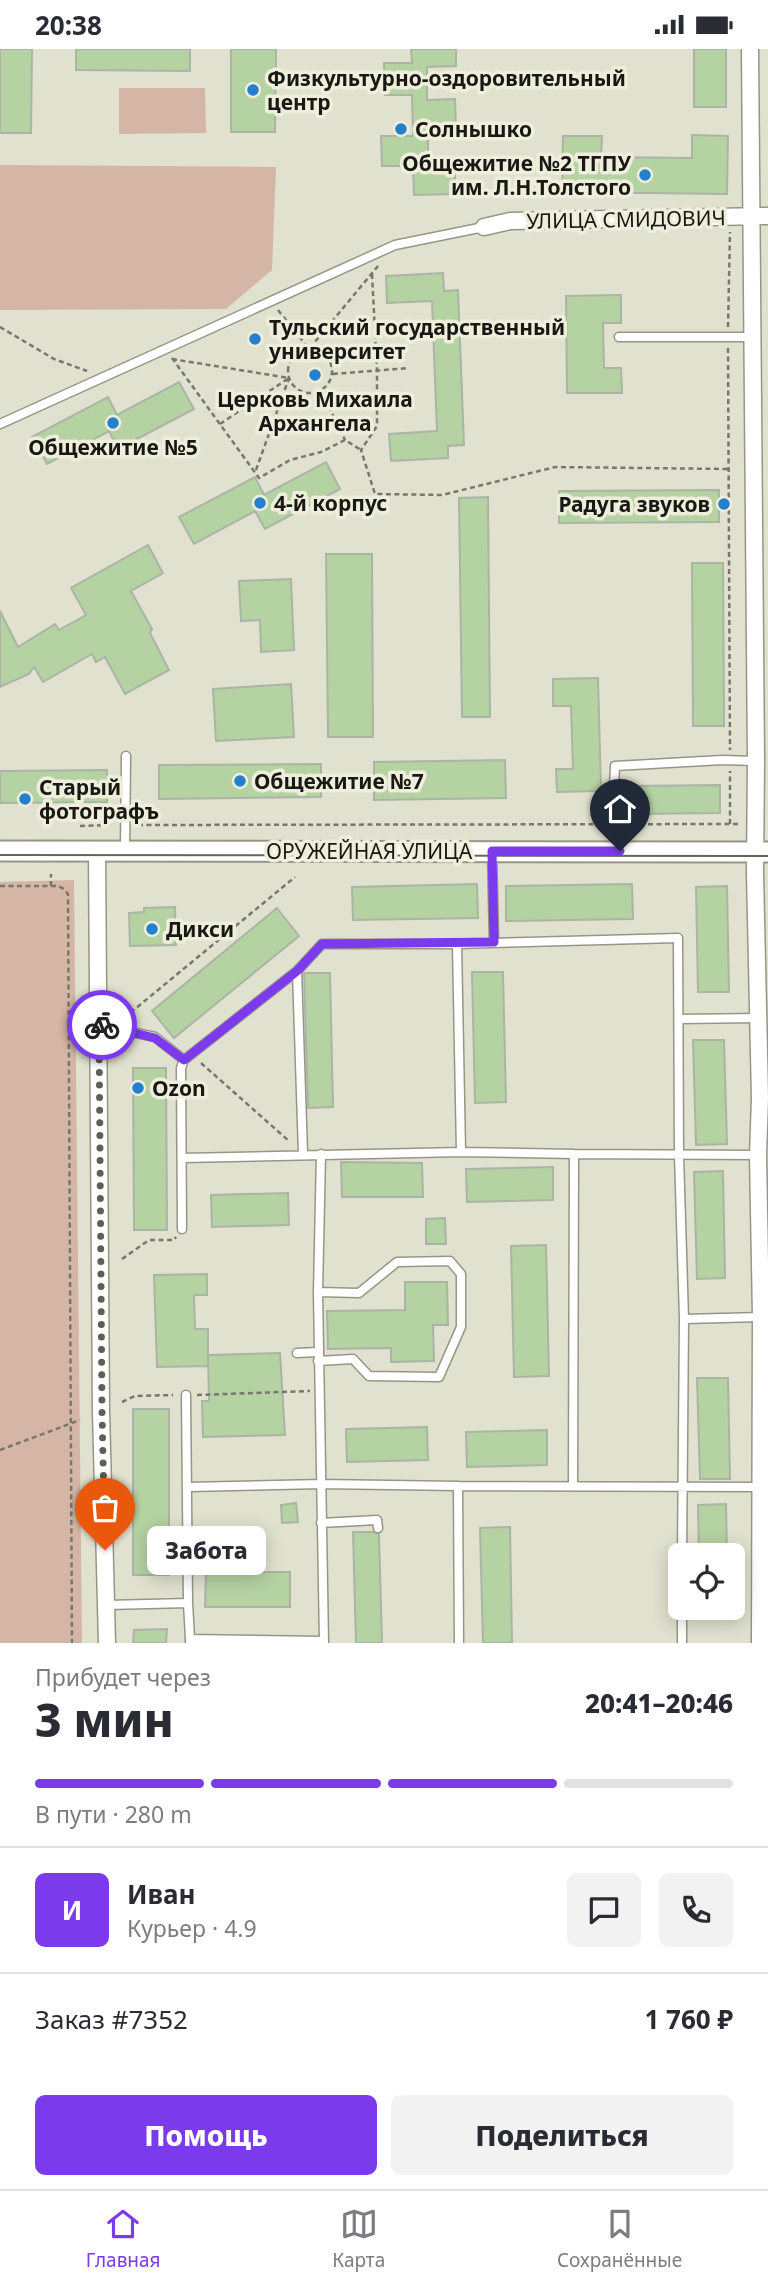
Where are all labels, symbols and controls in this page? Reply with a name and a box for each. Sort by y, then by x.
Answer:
text: 20:38 [35,7,102,43]
place label: Физкультурно-оздоровительный центр [267,64,626,116]
marker: Физкультурно-оздоровительный центр [245,82,261,98]
place label: Солнышко [415,115,532,143]
marker: Солнышко [393,121,409,137]
place label: Общежитие №2 ТГПУ им. Л.Н.Толстого [402,149,631,201]
marker: Общежитие №2 ТГПУ им. Л.Н.Толстого [637,167,653,183]
street label: УЛИЦА СМИДОВИЧ [526,203,726,235]
place label: Тульский государственный университет [268,313,565,365]
marker: Тульский государственный университет [247,331,263,347]
marker: Церковь Михаила Архангела [307,367,323,383]
place label: Церковь Михаила Архангела [217,385,413,437]
marker: Общежитие №5 [105,415,121,431]
place label: Общежитие №5 [28,433,198,461]
place label: 4-й корпус [274,489,387,517]
place label: Радуга звуков [558,490,710,518]
marker: 4-й корпус [252,495,268,511]
marker: Радуга звуков [716,496,732,512]
place label: Общежитие №7 [254,767,424,795]
place label: Старый фотографъ [39,773,159,825]
marker: Общежитие №7 [232,773,248,789]
pin [590,779,650,851]
icon: home [601,790,639,828]
marker: Старый фотографъ [17,791,33,807]
street label: ОРУЖЕЙНАЯ УЛИЦА [266,837,473,865]
place label: Дикси [166,915,234,943]
marker: Дикси [144,921,160,937]
courier [67,990,137,1060]
icon: bike [83,1006,121,1044]
place label: Ozon [152,1074,206,1102]
marker: Ozon [130,1080,146,1096]
pin [75,1478,135,1550]
icon: bag [86,1489,124,1527]
callout: Забота [147,1525,266,1575]
text: Забота [165,1534,248,1566]
map controls [668,1543,745,1620]
button: locate [668,1543,745,1620]
text: Прибудет через [35,1661,211,1693]
text: 20:41–20:46 [585,1685,733,1721]
text: 3 мин [35,1688,174,1750]
text: В пути · 280 m [35,1798,192,1830]
button: chat [567,1873,641,1947]
button: phone [659,1873,733,1947]
text: Иван [127,1876,196,1912]
text: И [62,1892,82,1928]
text: Курьер · 4.9 [127,1912,257,1944]
text: Заказ #7352 [35,2001,188,2037]
text: 1 760 ₽ [644,2001,733,2037]
button: Помощь [35,2095,377,2175]
button: Поделиться [391,2095,733,2175]
tab: Главная [86,2205,161,2273]
tab: Карта [332,2205,385,2273]
tab: Сохранённые [557,2205,682,2273]

